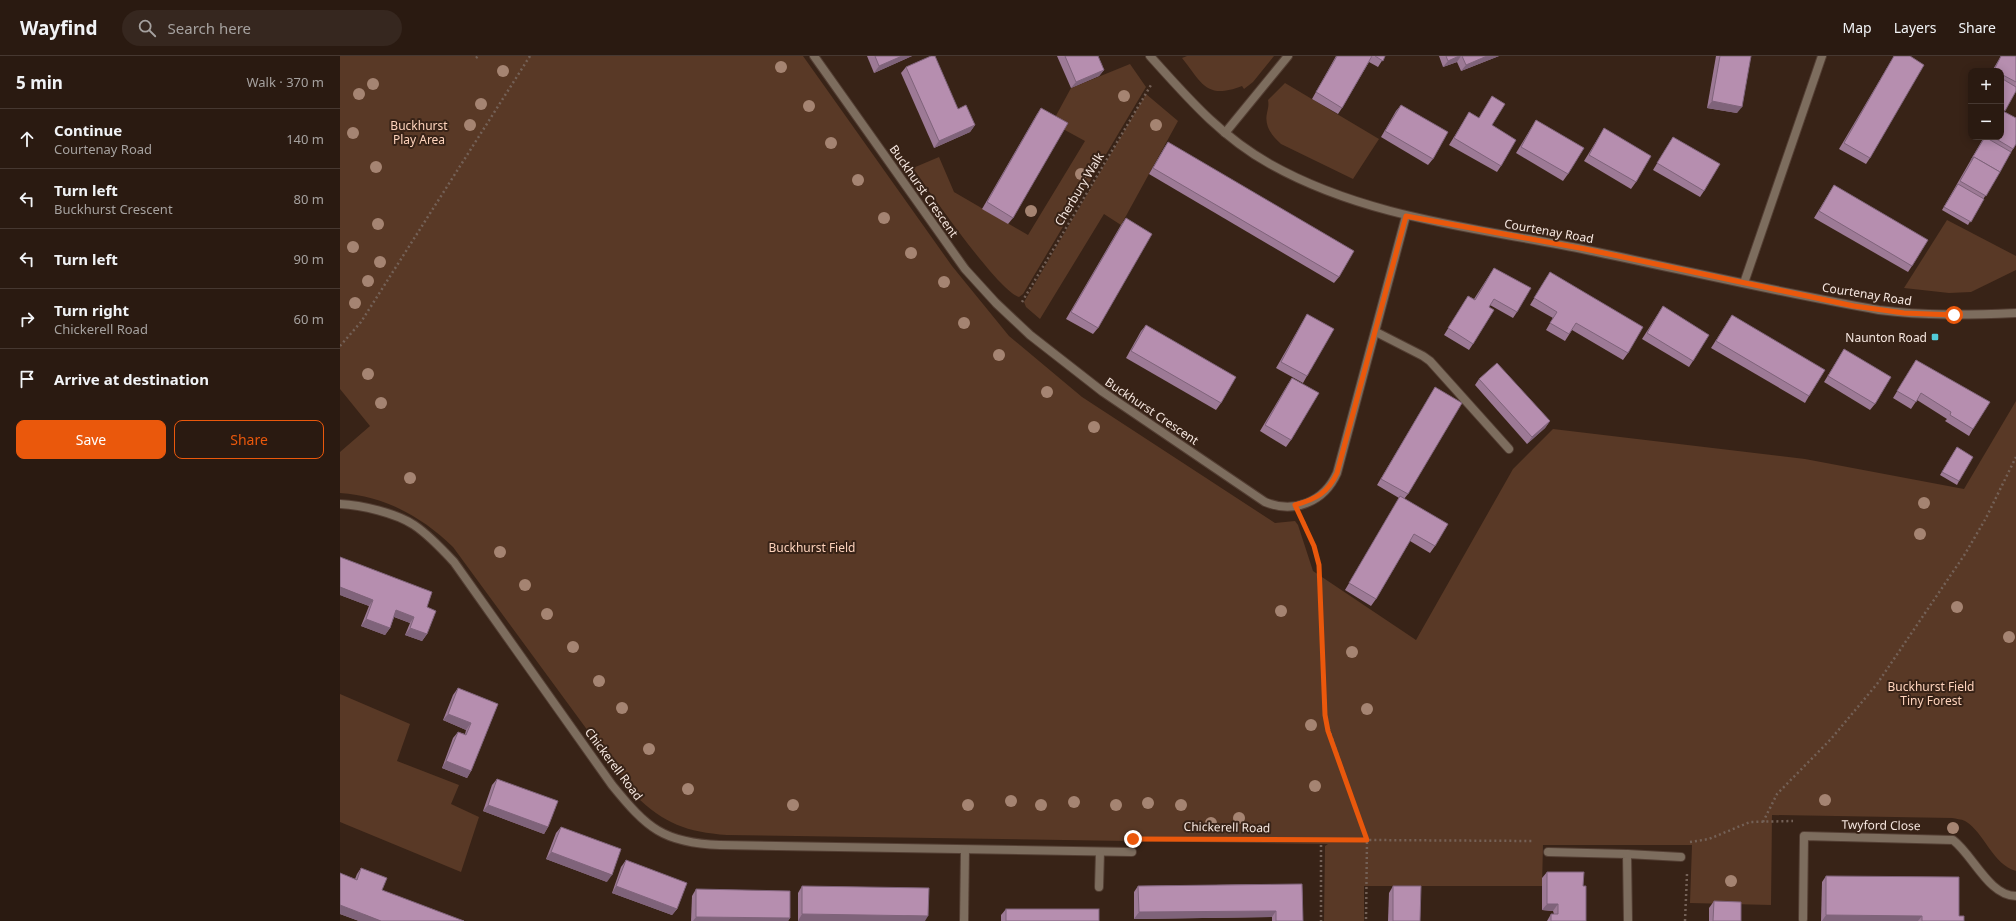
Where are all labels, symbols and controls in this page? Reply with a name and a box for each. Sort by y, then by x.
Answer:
search box [122,10,402,46]
text: Wayfind [20,15,98,41]
icon: search [136,17,158,39]
text: Search here [168,18,251,38]
text: Map [1843,18,1872,37]
text: Layers [1894,18,1936,37]
text: Share [1958,18,1996,37]
map controls [1968,68,2004,140]
button: + [1968,68,2004,104]
text: 5 min [16,71,63,94]
text: Walk · 370 m [246,73,324,91]
button: − [1968,104,2004,140]
park label: Buckhurst Play Area [390,117,448,148]
text: Continue [54,120,122,140]
icon: ahead [16,128,38,150]
text: 140 m [286,130,324,148]
text: Courtenay Road [54,140,152,158]
street label: Buckhurst Crescent [886,141,963,241]
street label: Cherbury Walk [1050,149,1108,229]
text: Turn left [54,180,118,200]
icon: left [16,188,38,210]
text: 80 m [294,190,324,208]
text: Buckhurst Crescent [54,200,173,218]
street label: Courtenay Road [1503,215,1595,247]
icon: left [16,248,38,270]
text: Turn left [54,249,118,269]
text: 90 m [294,250,324,268]
street label: Courtenay Road [1821,279,1913,309]
text: Turn right [54,300,129,320]
route start [1945,306,1963,324]
icon: right [16,308,38,330]
text: 60 m [294,310,324,328]
text: Chickerell Road [54,320,148,338]
place label: Naunton Road [1845,329,1927,346]
marker: Naunton Road [1930,332,1940,342]
icon: arrive [16,368,38,390]
text: Arrive at destination [54,369,209,389]
street label: Buckhurst Crescent [1102,373,1203,449]
button: Save [16,420,166,459]
button: Share [174,420,324,459]
park label: Buckhurst Field [769,539,855,556]
park label: Buckhurst Field Tiny Forest [1888,678,1974,709]
street label: Chickerell Road [581,724,647,804]
street label: Twyford Close [1841,816,1921,834]
street label: Chickerell Road [1184,818,1270,836]
route end [1124,830,1142,848]

